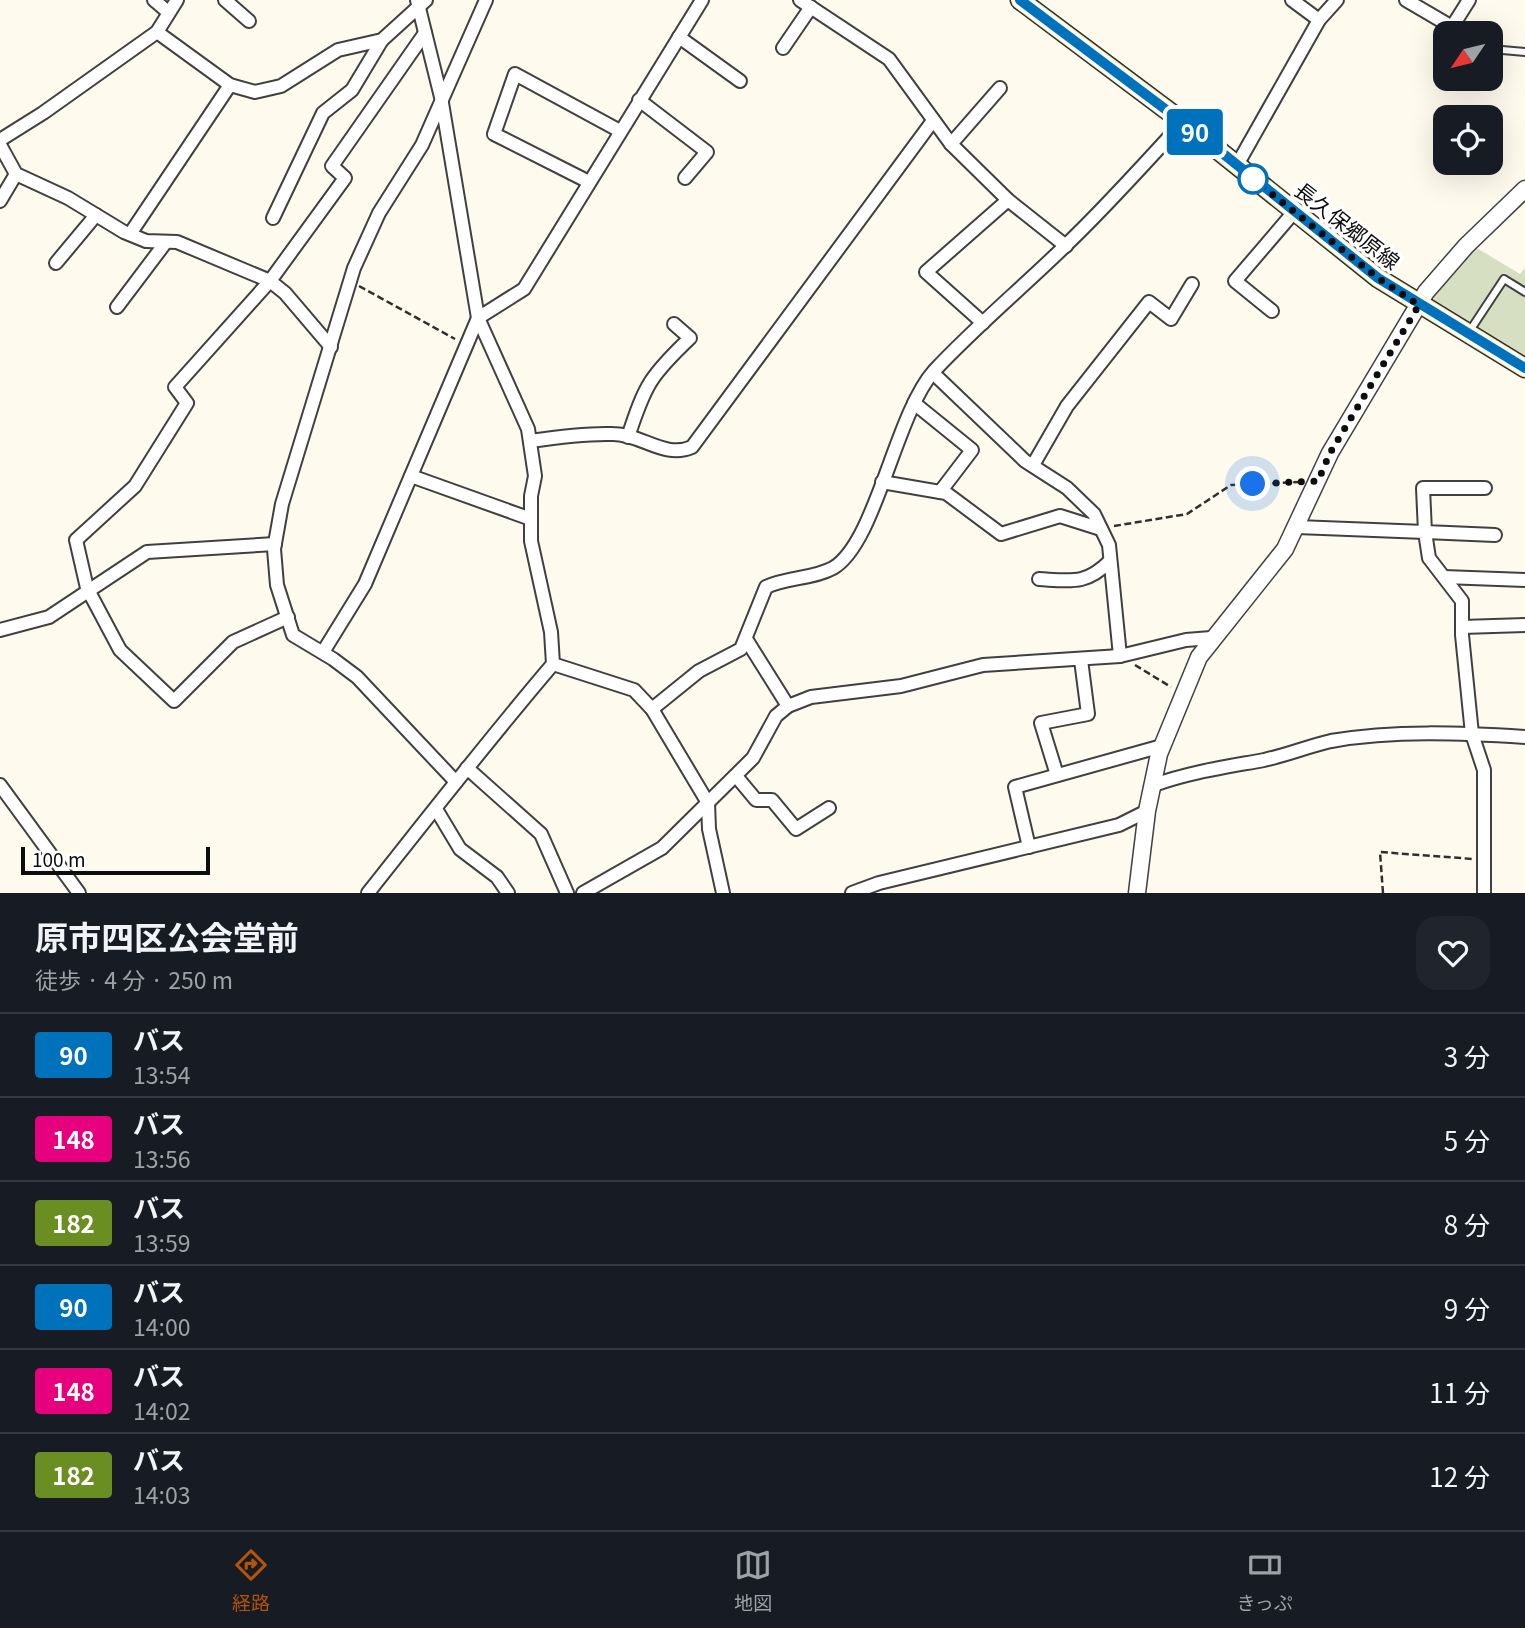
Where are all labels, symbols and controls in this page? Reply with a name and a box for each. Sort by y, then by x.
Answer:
north arrow [1433,21,1503,91]
map controls [1433,21,1503,175]
button: locate [1433,105,1503,175]
line badge: 90 [1164,109,1226,155]
text: 90 [1181,114,1209,149]
unlabelled marker [1238,164,1268,194]
street label: 長久保郷原線 [1289,174,1407,276]
your location [1235,466,1270,501]
scale bar [21,844,210,876]
text: 100 m [32,845,86,872]
text: 原市四区公会堂前 [35,912,299,960]
button: heart [1416,916,1490,990]
text: 徒歩 · 4 分 · 250 m [35,962,233,996]
text: バス [133,1020,185,1057]
text: 90 [59,1037,88,1072]
text: 3 分 [1444,1037,1490,1074]
text: 13:54 [133,1057,190,1091]
text: バス [133,1104,185,1141]
text: 148 [52,1121,95,1156]
text: 5 分 [1444,1121,1490,1158]
text: 13:56 [133,1141,190,1175]
text: バス [133,1188,185,1225]
text: 182 [52,1205,95,1240]
text: 8 分 [1444,1205,1490,1242]
text: 13:59 [133,1225,190,1259]
text: バス [133,1272,185,1309]
text: 90 [59,1289,88,1324]
text: 9 分 [1444,1289,1490,1326]
text: 14:00 [133,1309,190,1343]
text: バス [133,1356,185,1393]
text: 148 [52,1373,95,1408]
text: 11 分 [1429,1373,1490,1410]
text: 14:02 [133,1393,190,1427]
text: バス [133,1440,185,1477]
text: 182 [52,1457,95,1492]
text: 12 分 [1429,1457,1490,1494]
text: 14:03 [133,1477,190,1511]
tab: 経路 [232,1546,270,1615]
tab: 地図 [734,1546,772,1615]
tab: きっぷ [1237,1546,1293,1615]

